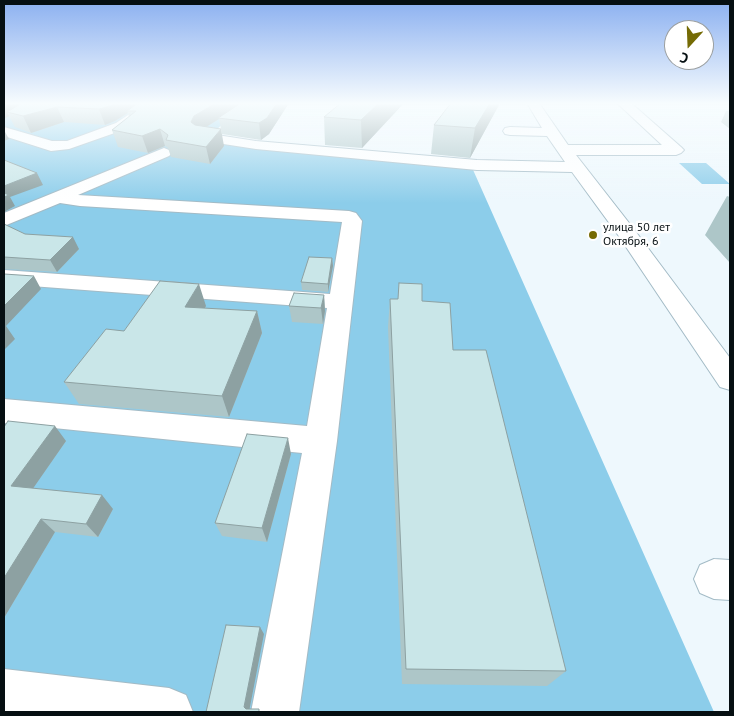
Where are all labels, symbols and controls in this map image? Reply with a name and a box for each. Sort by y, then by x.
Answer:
north arrow [664,20,714,70]
text: С [677,48,691,68]
place label: улица 50 лет Октября, 6 [603,221,670,249]
marker: улица 50 лет Октября, 6 [587,229,599,241]

